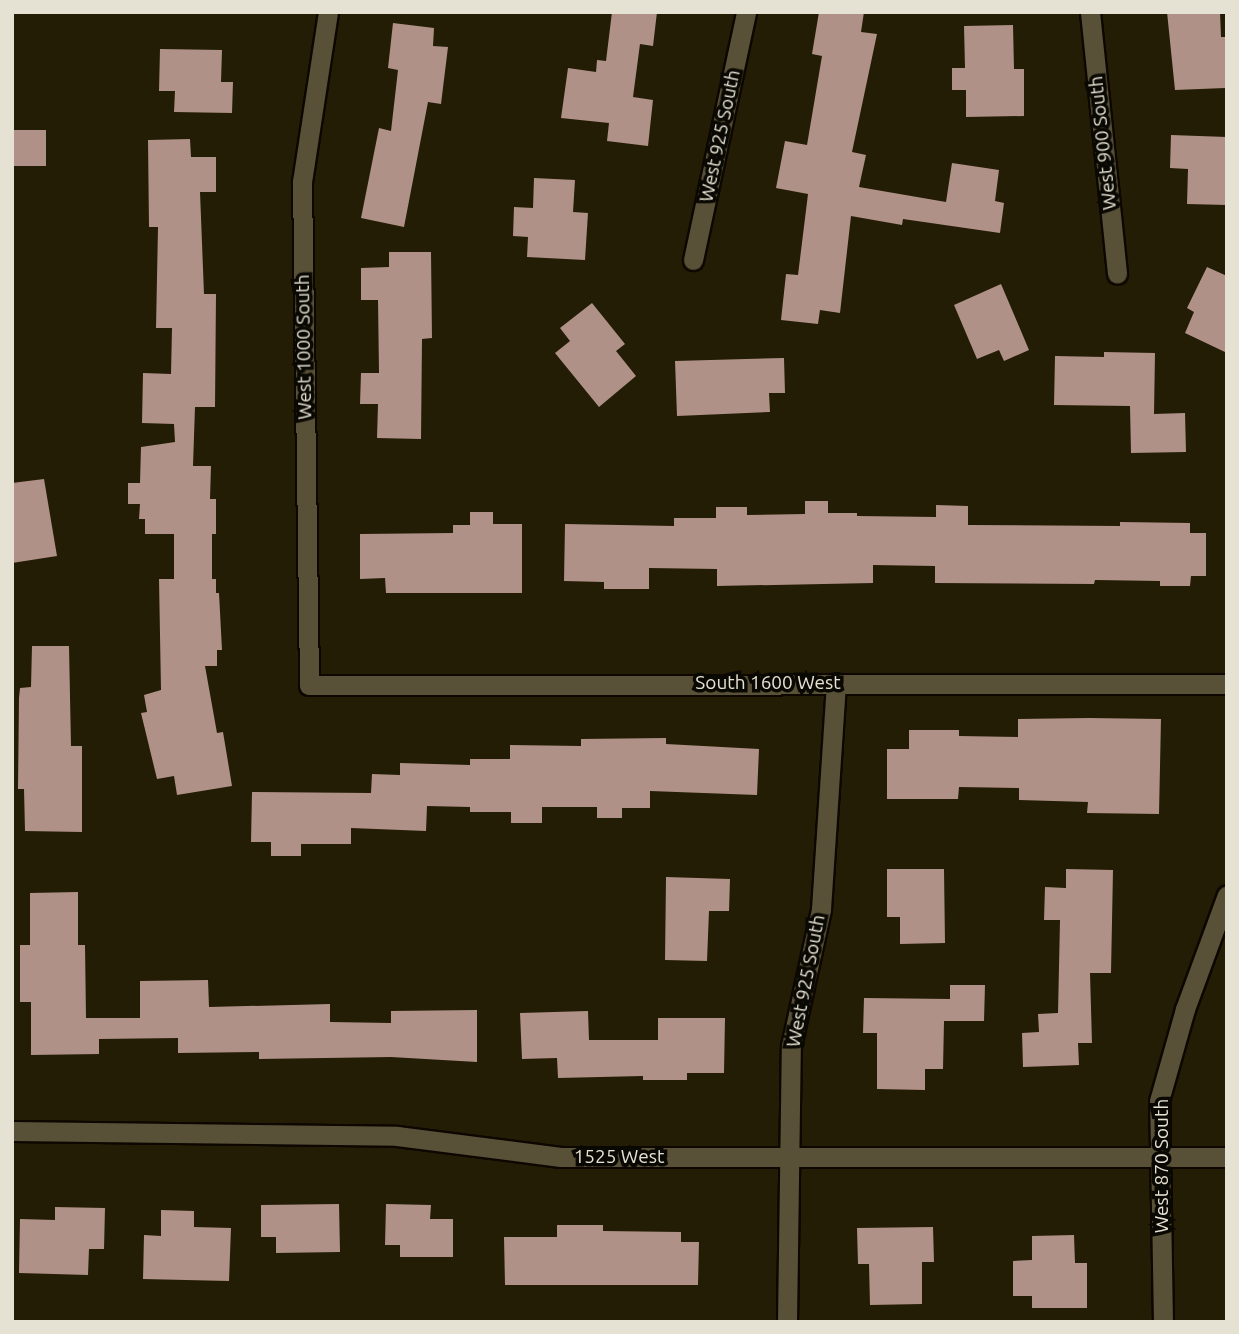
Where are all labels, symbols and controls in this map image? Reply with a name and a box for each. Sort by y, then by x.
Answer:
street label: West 925 South [695,68,745,204]
street label: West 900 South [1085,75,1121,211]
street label: West 1000 South [291,274,317,420]
street label: South 1600 West [695,672,841,694]
street label: West 925 South [782,913,830,1049]
street label: West 870 South [1151,1099,1173,1233]
street label: 1525 West [574,1146,664,1168]

